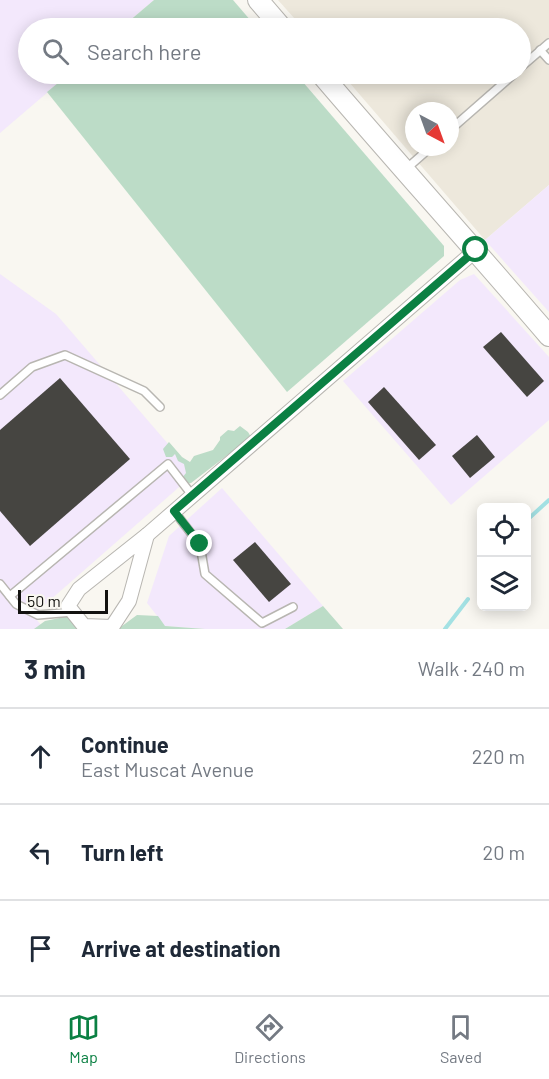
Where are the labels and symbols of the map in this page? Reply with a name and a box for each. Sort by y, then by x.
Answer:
north arrow [405,102,459,156]
route start [462,236,488,262]
route end [186,530,212,556]
scale bar [18,587,108,614]

